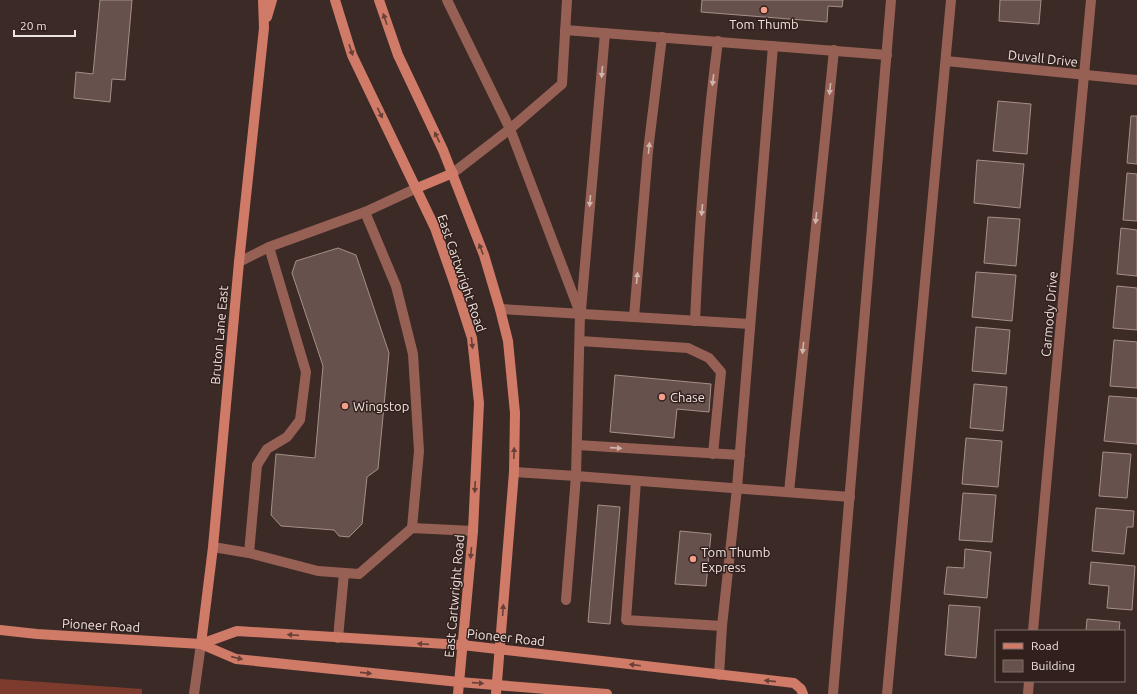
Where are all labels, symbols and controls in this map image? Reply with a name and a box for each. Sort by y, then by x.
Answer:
marker: Tom Thumb [759,5,769,15]
scale bar [14,12,75,38]
one-way arrow [382,12,388,24]
place label: Tom Thumb [729,17,799,31]
text: 20 m [20,19,47,32]
one-way arrow [348,45,354,57]
street label: Duvall Drive [1007,47,1079,69]
one-way arrow [598,66,605,78]
one-way arrow [710,74,716,86]
one-way arrow [827,83,833,95]
one-way arrow [377,107,383,119]
one-way arrow [434,132,440,143]
one-way arrow [645,142,652,154]
one-way arrow [587,195,594,207]
one-way arrow [699,204,705,216]
street label: East Cartwright Road [435,212,489,334]
one-way arrow [813,212,819,225]
one-way arrow [478,242,484,254]
street label: Carmody Drive [1038,271,1060,357]
one-way arrow [634,272,640,284]
street label: Bruton Lane East [208,285,230,385]
one-way arrow [469,337,475,349]
one-way arrow [800,342,806,354]
place label: Chase [670,390,705,404]
marker: Chase [657,392,667,402]
place label: Wingstop [353,399,409,413]
marker: Wingstop [340,401,350,411]
one-way arrow [610,444,622,451]
one-way arrow [511,446,517,459]
one-way arrow [472,481,478,494]
street label: East Cartwright Road [442,534,466,658]
place label: Tom Thumb Express [701,545,770,574]
one-way arrow [468,547,474,559]
marker: Tom Thumb Express [688,554,698,564]
one-way arrow [500,604,507,616]
street label: Pioneer Road [62,616,140,634]
street label: Pioneer Road [466,626,546,648]
legend [995,630,1125,682]
one-way arrow [287,631,299,638]
text: Road [1031,639,1059,652]
one-way arrow [417,640,429,647]
one-way arrow [231,655,243,661]
text: Building [1031,659,1075,672]
one-way arrow [629,662,641,668]
one-way arrow [360,669,372,676]
one-way arrow [764,677,776,684]
one-way arrow [472,680,484,687]

